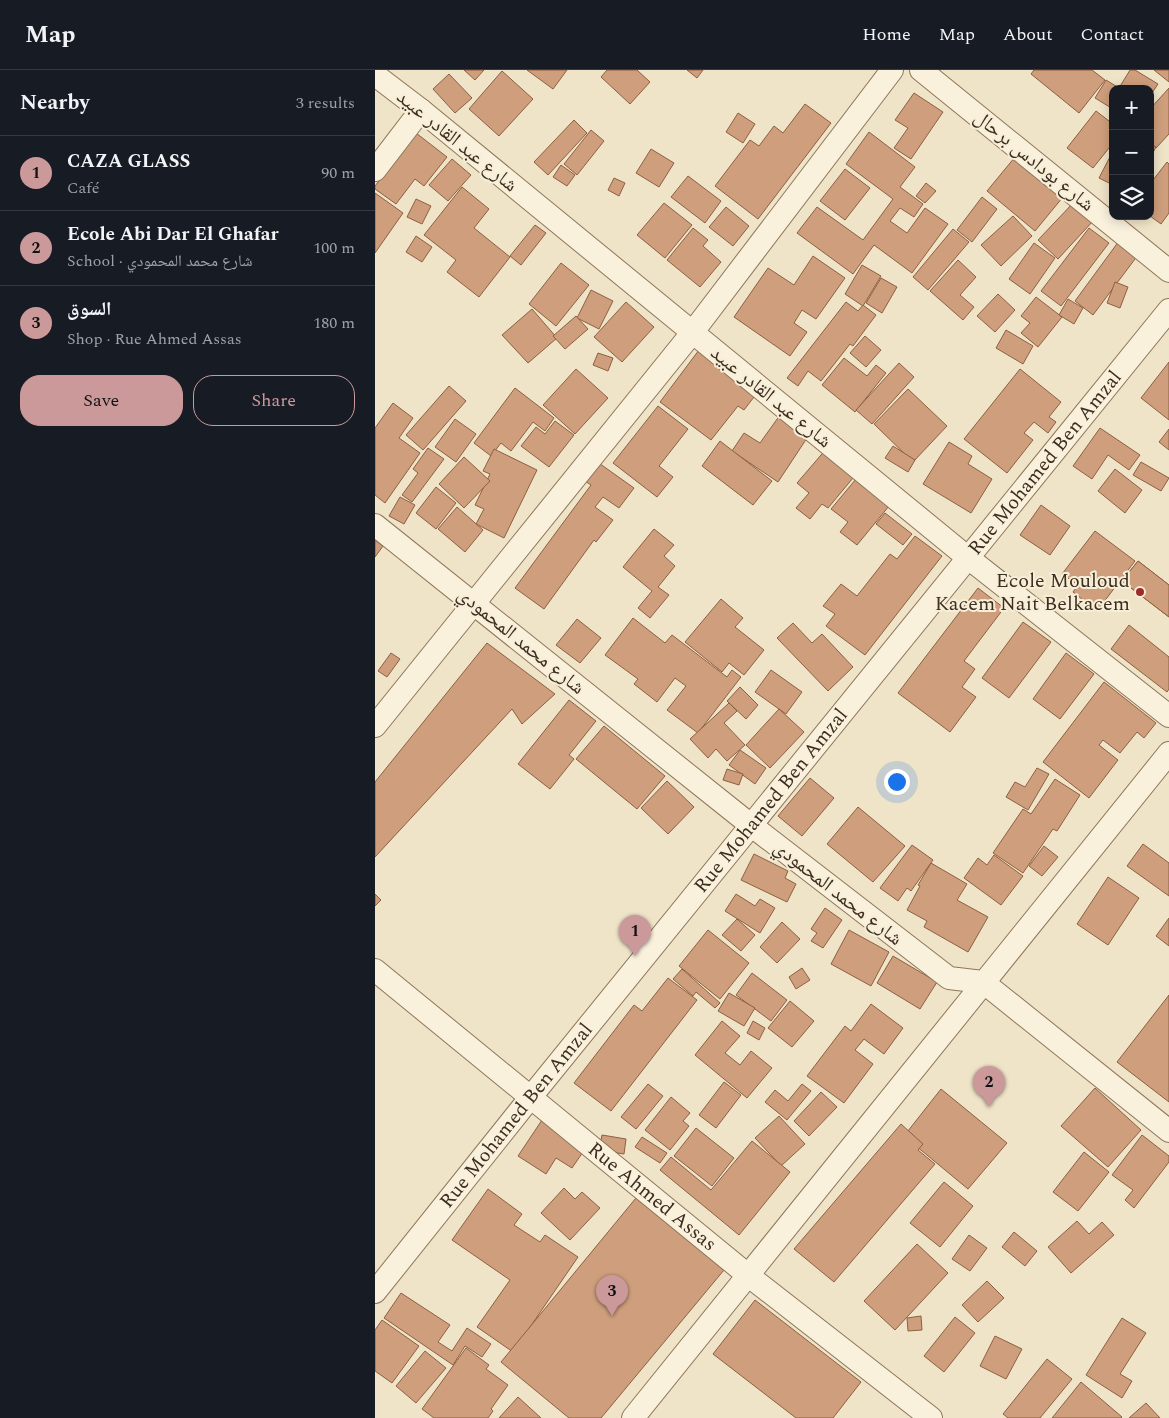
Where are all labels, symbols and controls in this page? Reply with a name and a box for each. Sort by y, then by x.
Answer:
text: Map [25,17,75,53]
text: Home [862,21,911,48]
text: Map [939,21,975,48]
text: About [1003,21,1053,48]
text: Contact [1081,21,1144,48]
street label: شارع عبد القادر عبيد [390,82,524,200]
map controls [1109,85,1154,220]
button: + [1109,85,1154,130]
text: Nearby [20,87,90,119]
text: 3 results [296,91,355,115]
street label: شارع بودادس برحال [967,103,1101,219]
button: − [1109,130,1154,175]
text: CAZA GLASS [67,147,190,176]
text: 1 [32,161,40,185]
text: 90 m [321,161,355,185]
button: layers [1109,175,1154,220]
text: Café [67,176,100,200]
text: Ecole Abi Dar El Ghafar [67,220,279,249]
text: 2 [32,236,40,260]
text: 100 m [313,236,355,260]
text: School · شارع محمد المحمودي [67,249,253,273]
text: السوق [67,295,111,324]
text: 3 [32,311,40,335]
text: 180 m [313,311,355,335]
text: Shop · Rue Ahmed Assas [67,327,242,351]
street label: شارع عبد القادر عبيد [704,338,838,456]
street label: Rue Mohamed Ben Amzal [961,364,1129,562]
button: Save [20,375,183,426]
button: Share [193,375,355,426]
place label: Ecole Mouloud Kacem Nait Belkacem [935,566,1130,619]
street label: شارع محمد المحمودي [450,580,591,702]
marker: Ecole Mouloud Kacem Nait Belkacem [1134,586,1146,598]
street label: Rue Mohamed Ben Amzal [687,702,855,900]
your location [884,769,910,795]
street label: شارع محمد المحمودي [767,833,909,953]
pin: 1 [619,915,651,956]
street label: Rue Mohamed Ben Amzal [432,1016,600,1215]
pin: 2 [973,1066,1005,1107]
street label: Rue Ahmed Assas [581,1135,723,1259]
pin: 3 [596,1275,628,1316]

